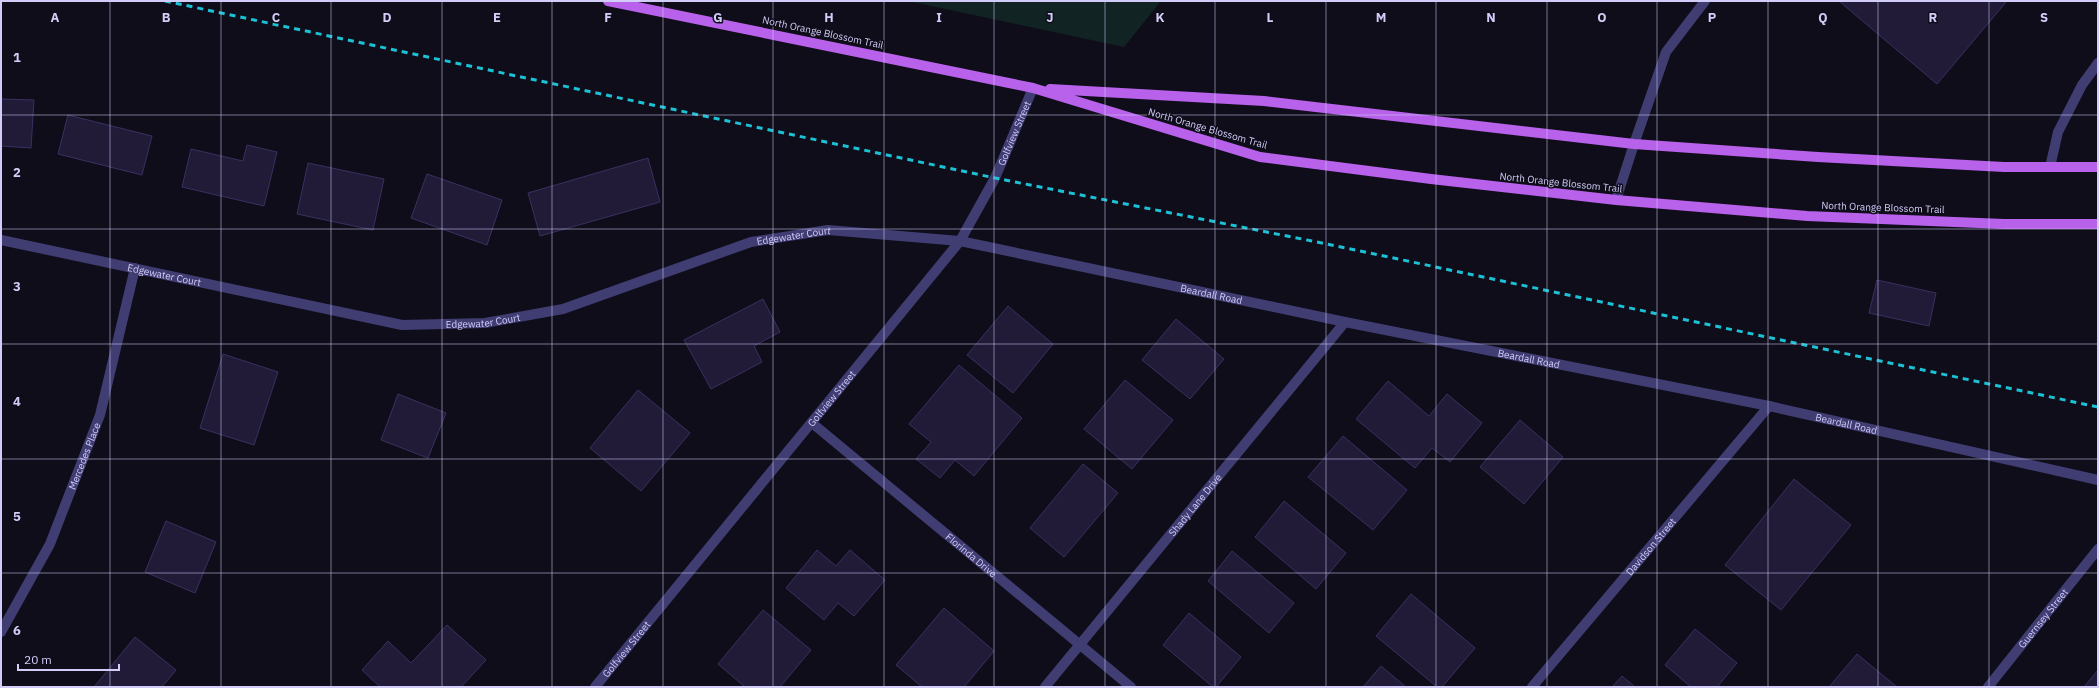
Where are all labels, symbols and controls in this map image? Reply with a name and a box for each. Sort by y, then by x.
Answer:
text: A [51,9,60,26]
text: B [162,9,171,26]
text: C [272,9,281,26]
text: D [382,9,392,26]
text: E [493,9,501,26]
text: F [604,9,612,26]
text: G [713,9,723,26]
text: H [824,9,834,26]
text: I [936,9,942,26]
text: J [1046,9,1054,26]
text: K [1155,9,1165,26]
text: L [1267,9,1274,26]
text: M [1376,9,1386,26]
text: N [1486,9,1496,26]
text: O [1597,9,1607,26]
text: P [1708,9,1717,26]
text: Q [1818,9,1828,26]
text: R [1929,9,1938,26]
text: S [2040,9,2048,26]
street label: North Orange Blossom Trail [761,13,885,52]
text: 1 [13,49,21,66]
street label: Golfview Street [995,99,1034,168]
street label: North Orange Blossom Trail [1147,105,1269,152]
text: 2 [13,164,21,181]
street label: North Orange Blossom Trail [1499,170,1623,195]
street label: North Orange Blossom Trail [1821,199,1945,216]
street label: Edgewater Court [756,224,832,248]
street label: Edgewater Court [126,261,203,289]
text: 3 [13,278,21,295]
street label: Beardall Road [1179,282,1243,307]
street label: Edgewater Court [445,311,522,331]
street label: Beardall Road [1497,346,1561,371]
street label: Golfview Street [805,367,859,429]
text: 4 [13,393,21,410]
street label: Beardall Road [1814,411,1878,437]
street label: Mercedes Place [66,420,104,492]
street label: Shady Lane Drive [1166,471,1225,539]
text: 5 [13,508,21,525]
street label: Davidson Street [1623,515,1679,578]
street label: Florinda Drive [943,530,1000,581]
street label: Guernsey Street [2016,586,2071,651]
street label: Golfview Street [600,618,654,680]
text: 6 [13,622,21,639]
scale bar [18,646,119,672]
text: 20 m [24,652,52,667]

